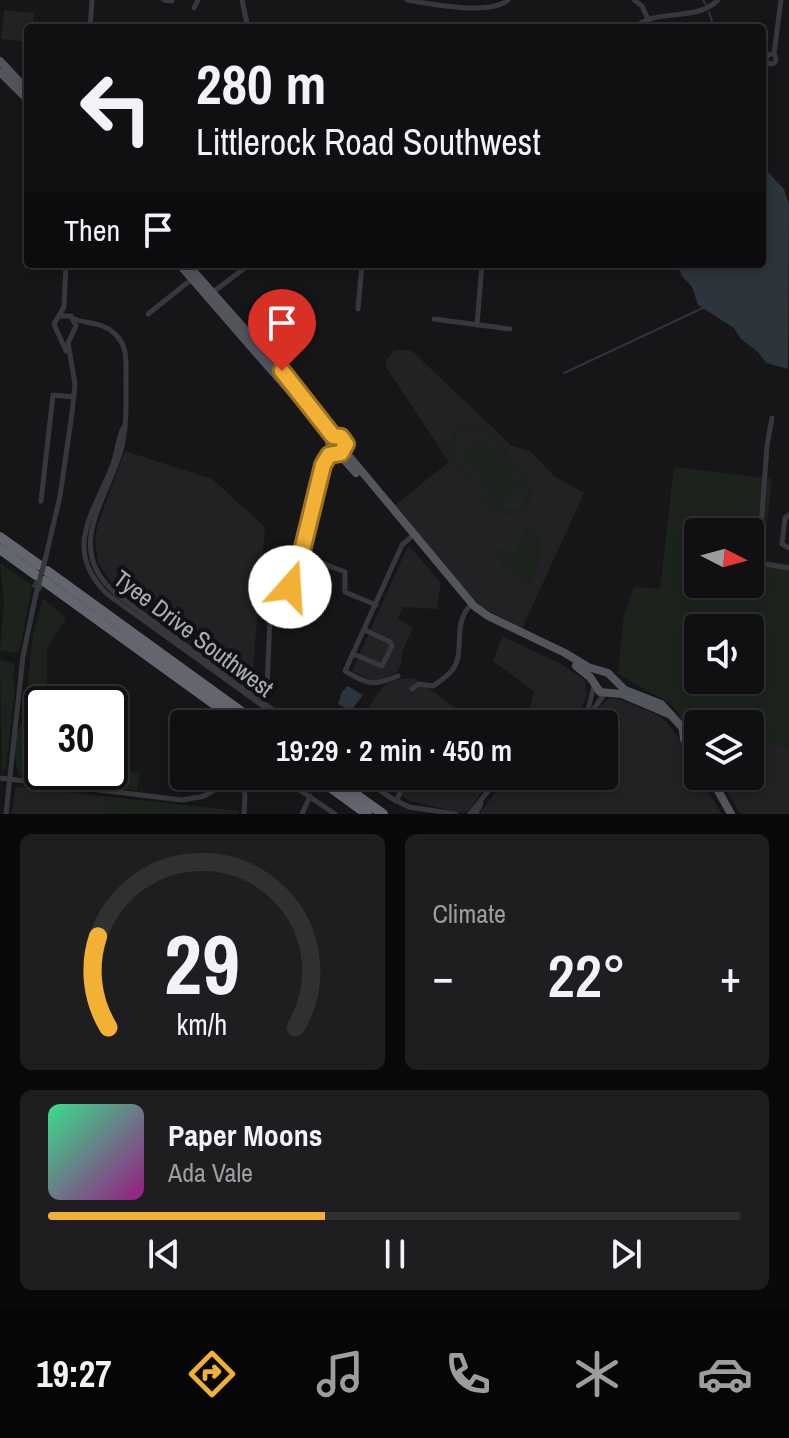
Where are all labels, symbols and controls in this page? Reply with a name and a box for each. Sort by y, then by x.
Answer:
text: 280 m [196,46,326,121]
icon: left [64,56,168,160]
text: Littlerock Road Southwest [196,118,541,166]
icon: arrive [136,208,180,252]
text: Then [64,210,120,250]
pin [248,289,316,371]
icon: arrive [260,301,304,345]
north arrow [684,518,764,598]
map controls [684,518,764,790]
position arrow [248,545,332,629]
street label: Tyee Drive Southwest [107,562,281,704]
button: sound [684,614,764,694]
speed limit sign: 30 [24,686,128,790]
button: layers [684,710,764,790]
text: 19:29 · 2 min · 450 m [276,730,512,770]
text: Climate [433,896,506,931]
text: 29 [164,908,240,1020]
text: 22° [547,935,626,1016]
text: − [433,946,454,1006]
text: + [720,946,741,1006]
text: km/h [177,1005,228,1044]
text: Paper Moons [168,1115,322,1155]
text: Ada Vale [168,1155,253,1190]
icon: previous [142,1232,186,1276]
icon: pause [373,1232,417,1276]
icon: next [604,1232,648,1276]
icon: directions [184,1346,240,1402]
icon: music [312,1346,368,1402]
icon: phone [440,1346,496,1402]
icon: climate [569,1346,625,1402]
icon: car [697,1346,753,1402]
text: 19:27 [36,1350,112,1398]

